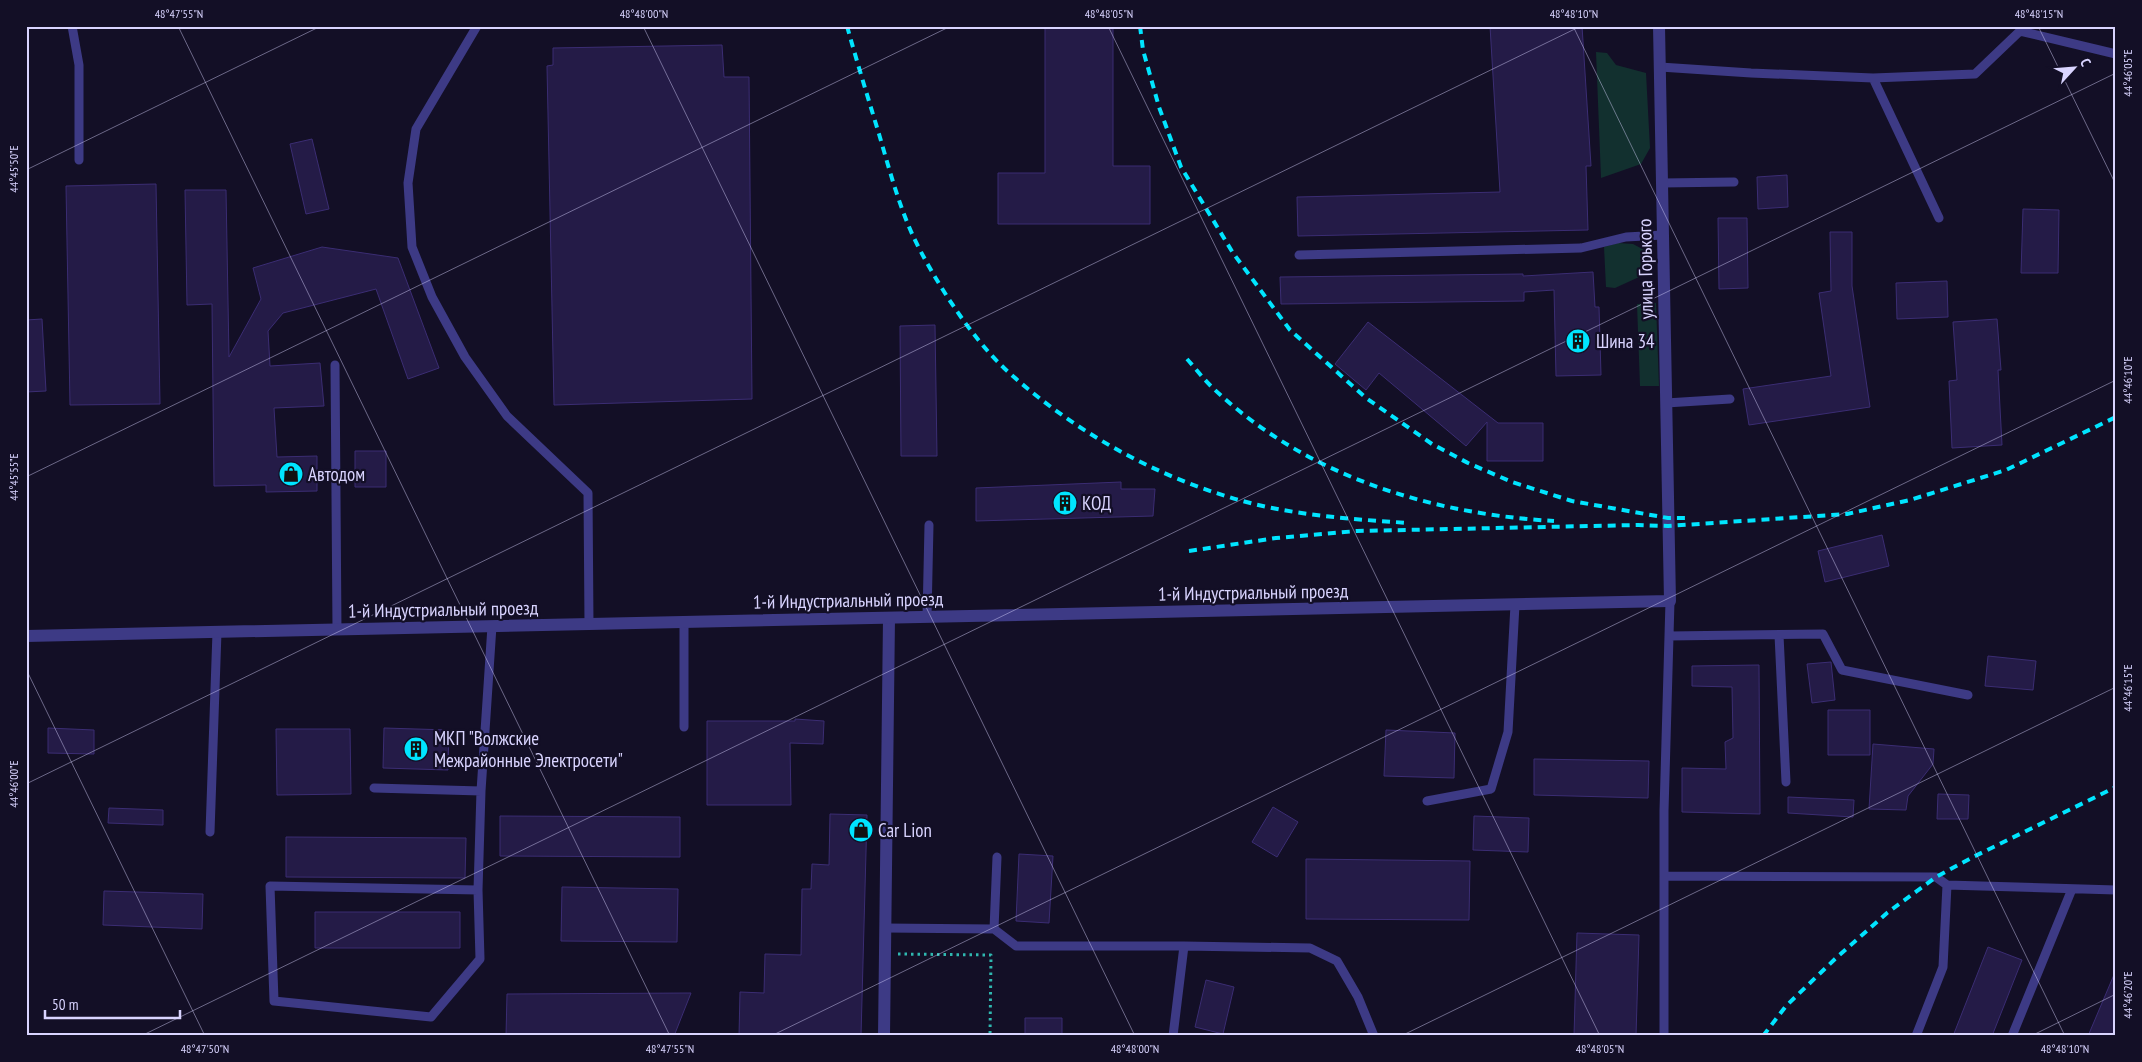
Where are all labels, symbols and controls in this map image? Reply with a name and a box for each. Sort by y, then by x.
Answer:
text: 48°47'55"N [155,6,203,21]
text: 48°48'00"N [620,6,668,21]
text: 48°48'05"N [1085,6,1133,21]
text: 48°48'10"N [1550,6,1598,21]
text: 48°48'15"N [2015,6,2063,21]
north arrow [2050,42,2100,92]
text: 44°46'05"E [2120,49,2135,97]
text: С [2076,55,2095,70]
text: 44°45'50"E [6,145,21,193]
street label: улица Горького [1632,218,1658,320]
building icon: Шина 34 [1565,328,1591,354]
place label: Шина 34 [1596,329,1655,353]
text: 44°46'10"E [2120,356,2135,404]
text: 44°45'55"E [6,453,21,501]
shop icon: Автодом [278,461,304,487]
place label: Автодом [308,462,365,486]
building icon: КОД [1052,490,1078,516]
place label: КОД [1082,491,1111,515]
street label: 1-й Индустриальный проезд [1158,578,1349,606]
street label: 1-й Индустриальный проезд [753,586,944,614]
street label: 1-й Индустриальный проезд [348,595,539,623]
text: 44°46'15"E [2120,664,2135,712]
place label: МКП "Волжские Межрайонные Электросети" [434,726,623,772]
building icon: МКП "Волжские Межрайонные Электросети" [403,736,429,762]
text: 44°46'00"E [6,760,21,808]
shop icon: Car Lion [848,817,874,843]
place label: Car Lion [878,818,932,842]
text: 44°46'20"E [2120,971,2135,1019]
scale bar [45,987,180,1019]
text: 50 m [52,995,78,1014]
text: 48°47'50"N [181,1041,229,1056]
text: 48°47'55"N [646,1041,694,1056]
text: 48°48'00"N [1111,1041,1159,1056]
text: 48°48'05"N [1576,1041,1624,1056]
text: 48°48'10"N [2041,1041,2089,1056]

